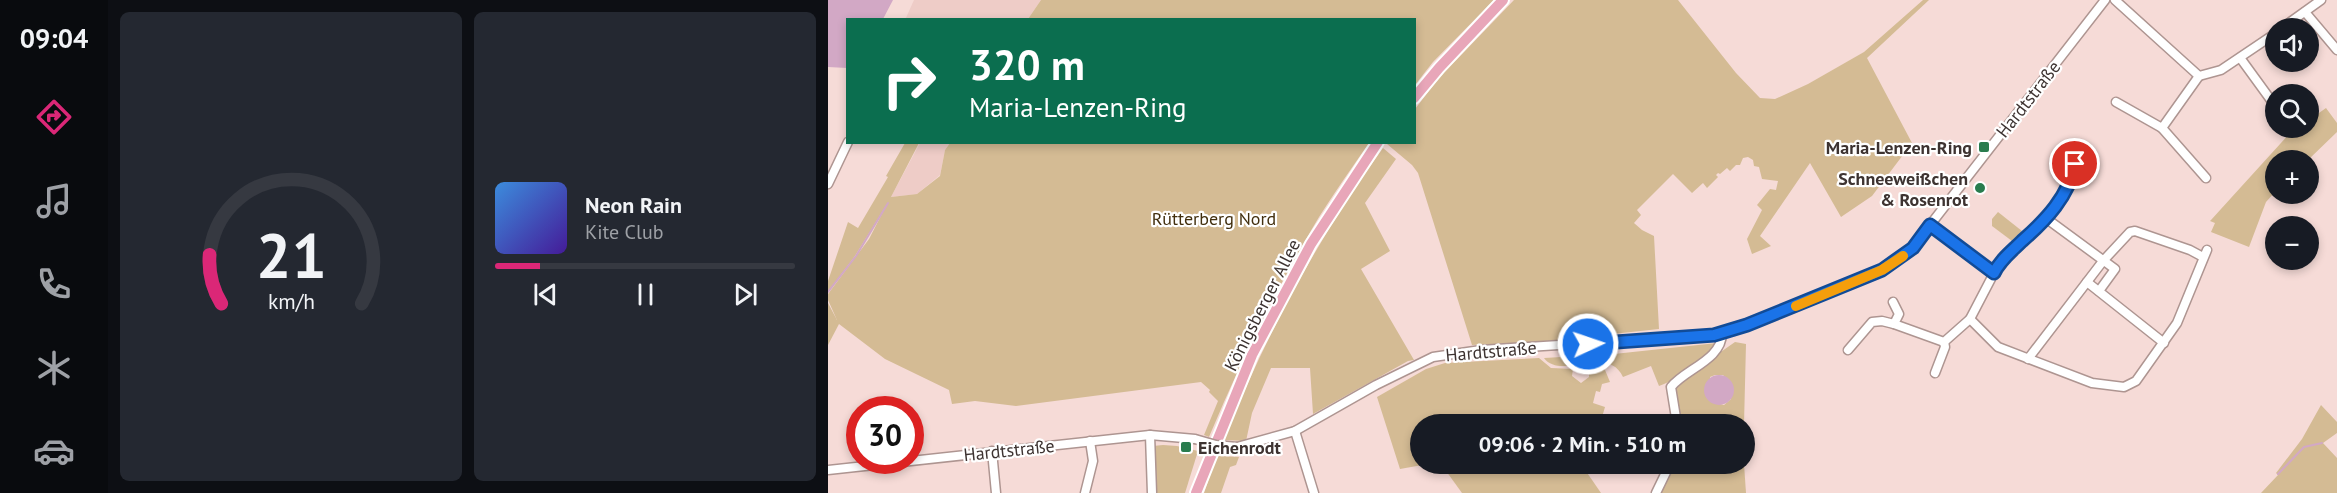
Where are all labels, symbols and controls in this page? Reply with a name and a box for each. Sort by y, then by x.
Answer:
map controls [2265,18,2319,270]
button: sound [2265,18,2319,72]
text: 09:04 [20,21,88,55]
text: 320 m [969,37,1085,92]
icon: right [870,42,948,120]
street label: Hardtstraße [1991,56,2065,142]
button: search [2265,84,2319,138]
text: Maria-Lenzen-Ring [969,90,1187,124]
icon: directions [33,96,75,138]
place label: Maria-Lenzen-Ring [1826,136,1972,159]
pin [2049,138,2100,189]
marker: Maria-Lenzen-Ring [1977,140,1991,154]
icon: arrive [2058,147,2091,180]
button: + [2265,150,2319,204]
place label: Schneeweißchen & Rosenrot [1838,167,1969,211]
icon: music [33,180,75,222]
marker: Schneeweißchen & Rosenrot [1973,181,1987,195]
text: Neon Rain [585,191,682,219]
park label: Rütterberg Nord [1152,207,1276,230]
text: 21 [256,214,326,295]
button: − [2265,216,2319,270]
text: Kite Club [585,219,663,245]
street label: Königsberger Allee [1219,235,1305,375]
icon: phone [33,263,75,305]
icon: previous [529,278,562,311]
icon: pause [629,278,662,311]
icon: next [729,278,762,311]
text: km/h [267,287,314,315]
position arrow [1556,312,1620,376]
street label: Hardtstraße [1444,336,1538,366]
icon: climate [33,347,75,389]
speed limit sign: 30 [846,396,924,474]
icon: car [33,430,75,472]
text: 09:06 · 2 Min. · 510 m [1479,430,1686,458]
street label: Hardtstraße [962,434,1056,466]
place label: Eichenrodt [1198,436,1281,459]
marker: Eichenrodt [1179,440,1193,454]

